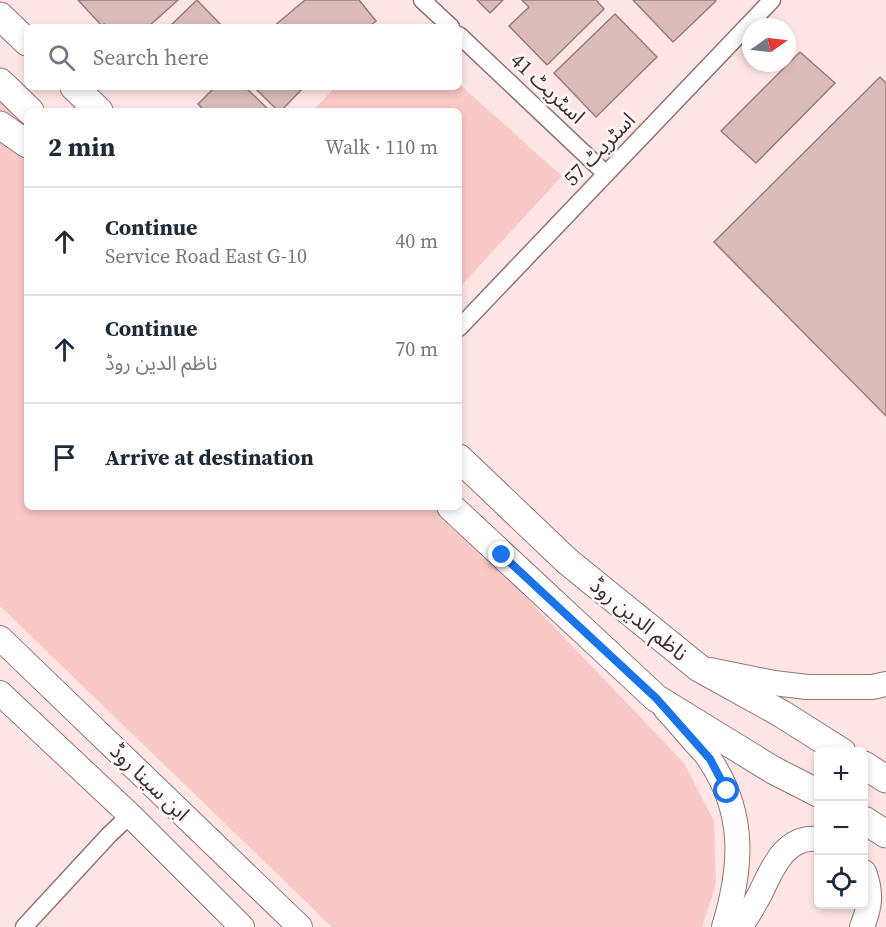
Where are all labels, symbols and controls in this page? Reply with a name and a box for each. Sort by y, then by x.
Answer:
north arrow [742,18,796,72]
search box [24,24,462,90]
icon: search [45,41,78,74]
text: Search here [93,42,209,72]
street label: اسٹریٹ 41 [504,46,592,130]
street label: اسٹریٹ 57 [557,106,641,192]
text: 2 min [48,129,115,165]
text: Walk · 110 m [325,133,438,161]
text: Continue [105,212,198,242]
icon: ahead [48,225,81,258]
text: 40 m [395,227,438,255]
text: Service Road East G-10 [105,242,307,270]
text: Continue [105,313,198,343]
icon: ahead [48,333,81,366]
text: 70 m [395,335,438,363]
text: ناظم الدین روڈ [105,349,217,377]
icon: arrive [48,441,81,474]
text: Arrive at destination [105,442,314,472]
route end [488,541,514,567]
street label: ناظم الدین روڈ [583,571,694,668]
street label: ابن سینا روڈ [104,737,196,827]
map controls [814,747,868,909]
button: + [814,747,868,801]
route start [713,777,739,803]
button: − [814,801,868,855]
button: locate [814,855,868,909]

